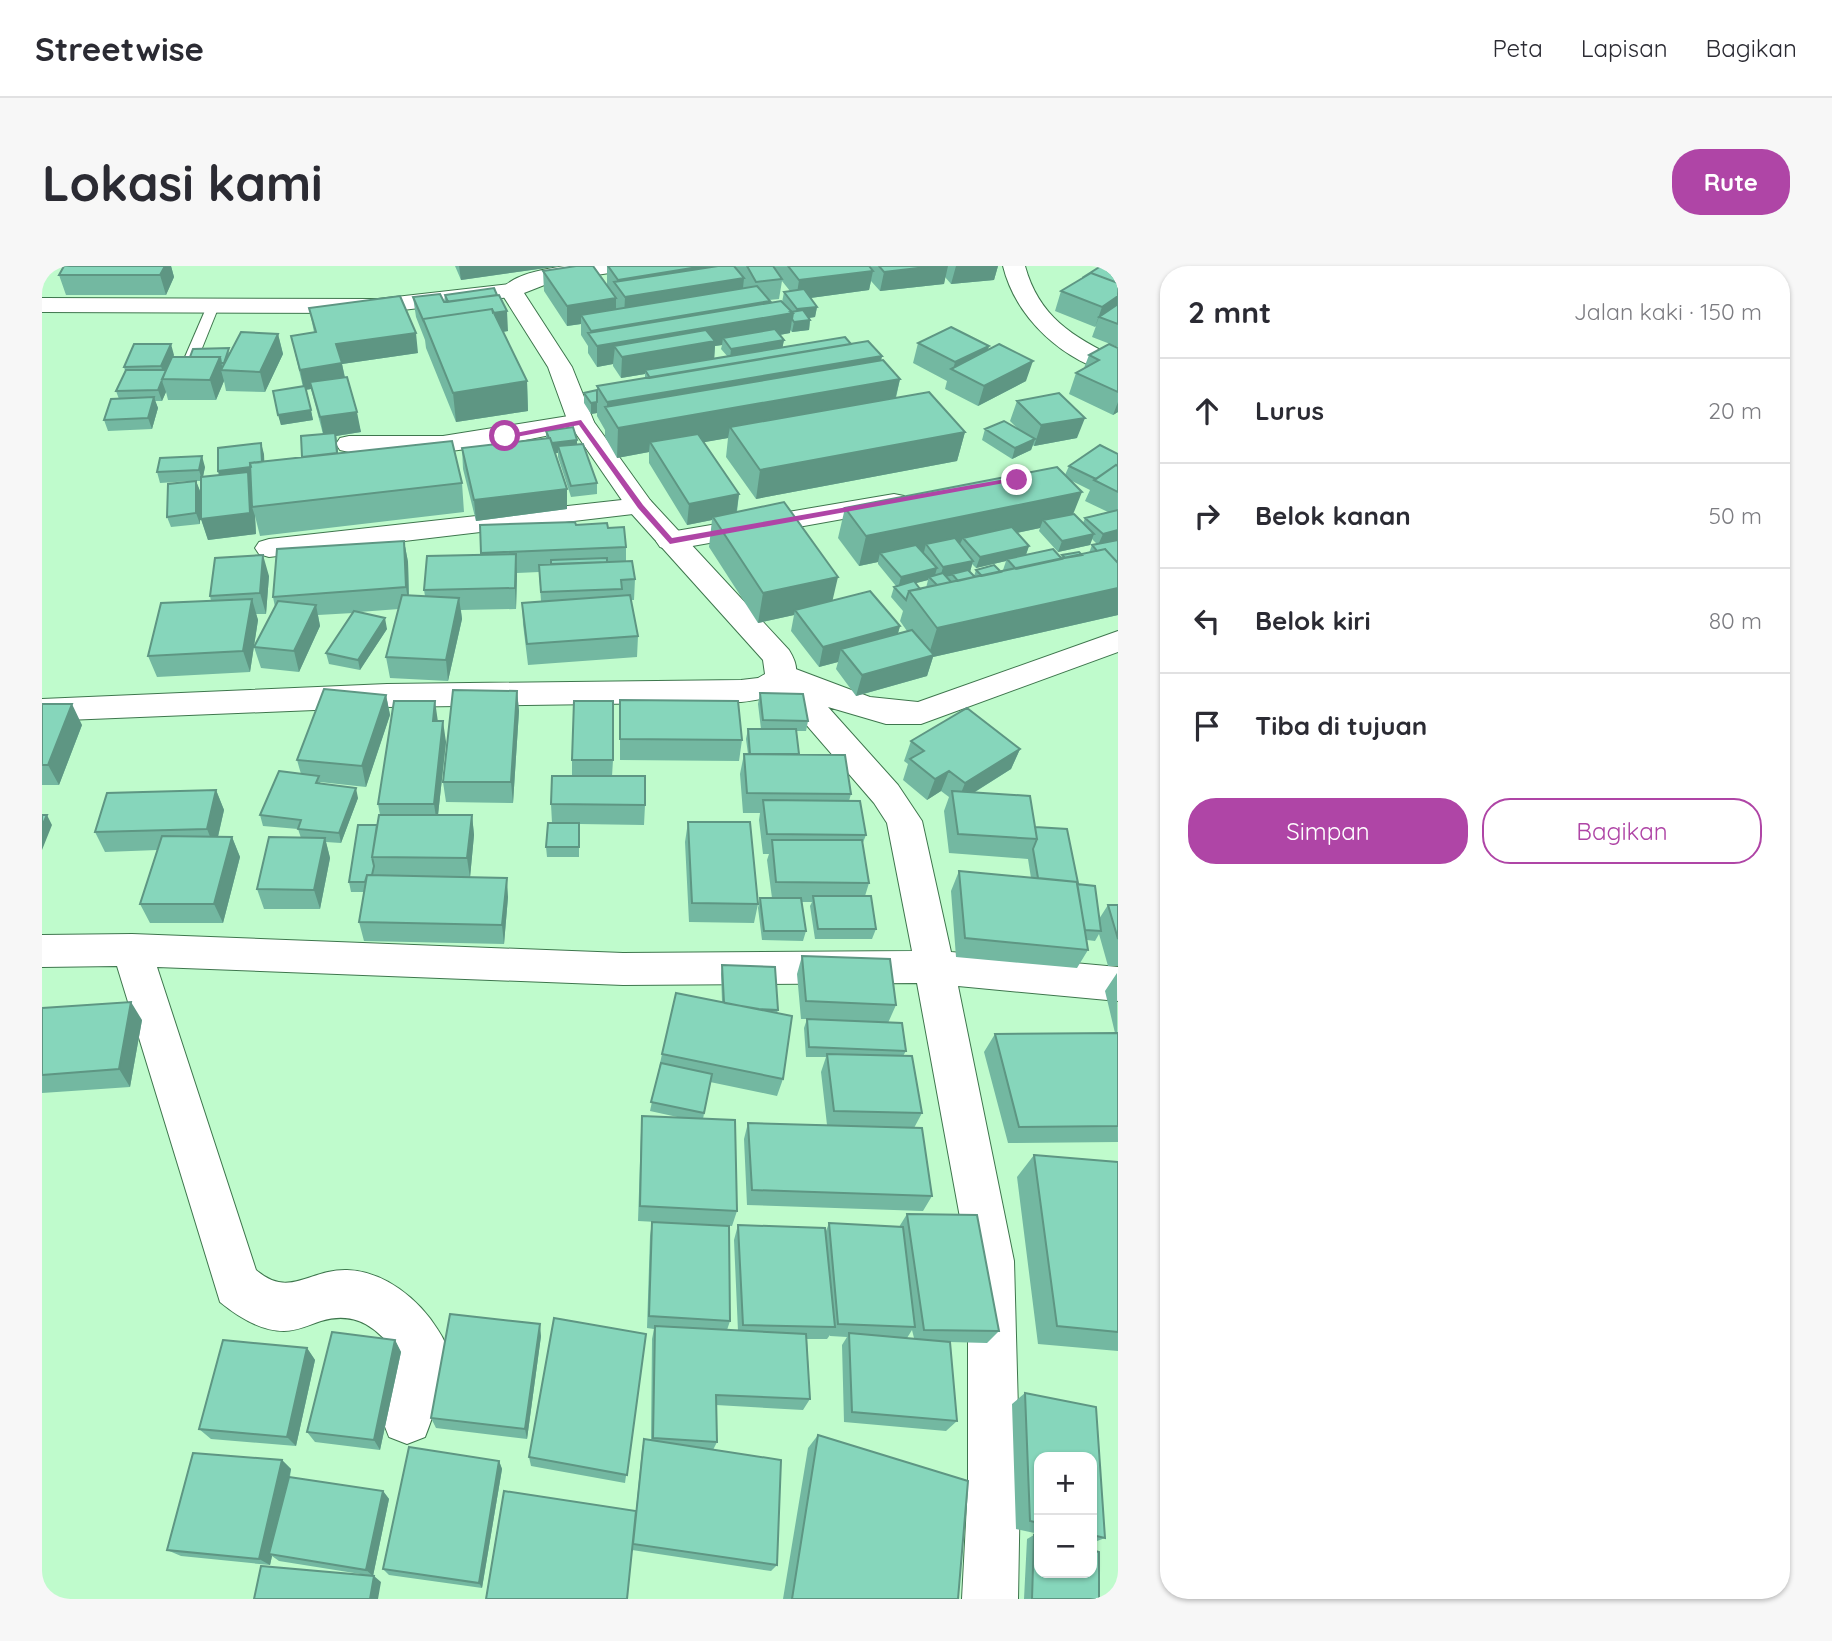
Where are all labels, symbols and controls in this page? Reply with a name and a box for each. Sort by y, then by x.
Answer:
text: Streetwise [35,28,204,69]
text: Peta [1492,33,1543,63]
text: Lapisan [1581,33,1668,63]
text: Bagikan [1706,33,1797,63]
button: Rute [1672,149,1790,215]
text: Lokasi kami [42,152,323,213]
text: 2 mnt [1188,293,1271,331]
text: Jalan kaki · 150 m [1574,297,1762,326]
icon: ahead [1188,392,1226,430]
text: Lurus [1255,394,1324,427]
text: 20 m [1708,396,1762,425]
route start [489,420,520,451]
route end [1001,464,1032,495]
icon: right [1188,497,1226,535]
text: Belok kanan [1255,499,1411,532]
text: 50 m [1709,501,1762,530]
icon: left [1188,602,1226,640]
text: Belok kiri [1255,604,1371,637]
text: 80 m [1709,606,1762,635]
icon: arrive [1188,707,1226,745]
text: Tiba di tujuan [1255,709,1427,742]
button: Simpan [1188,798,1468,864]
button: Bagikan [1482,798,1762,864]
map controls [1034,1452,1097,1578]
button: + [1034,1452,1097,1515]
button: − [1034,1515,1097,1578]

